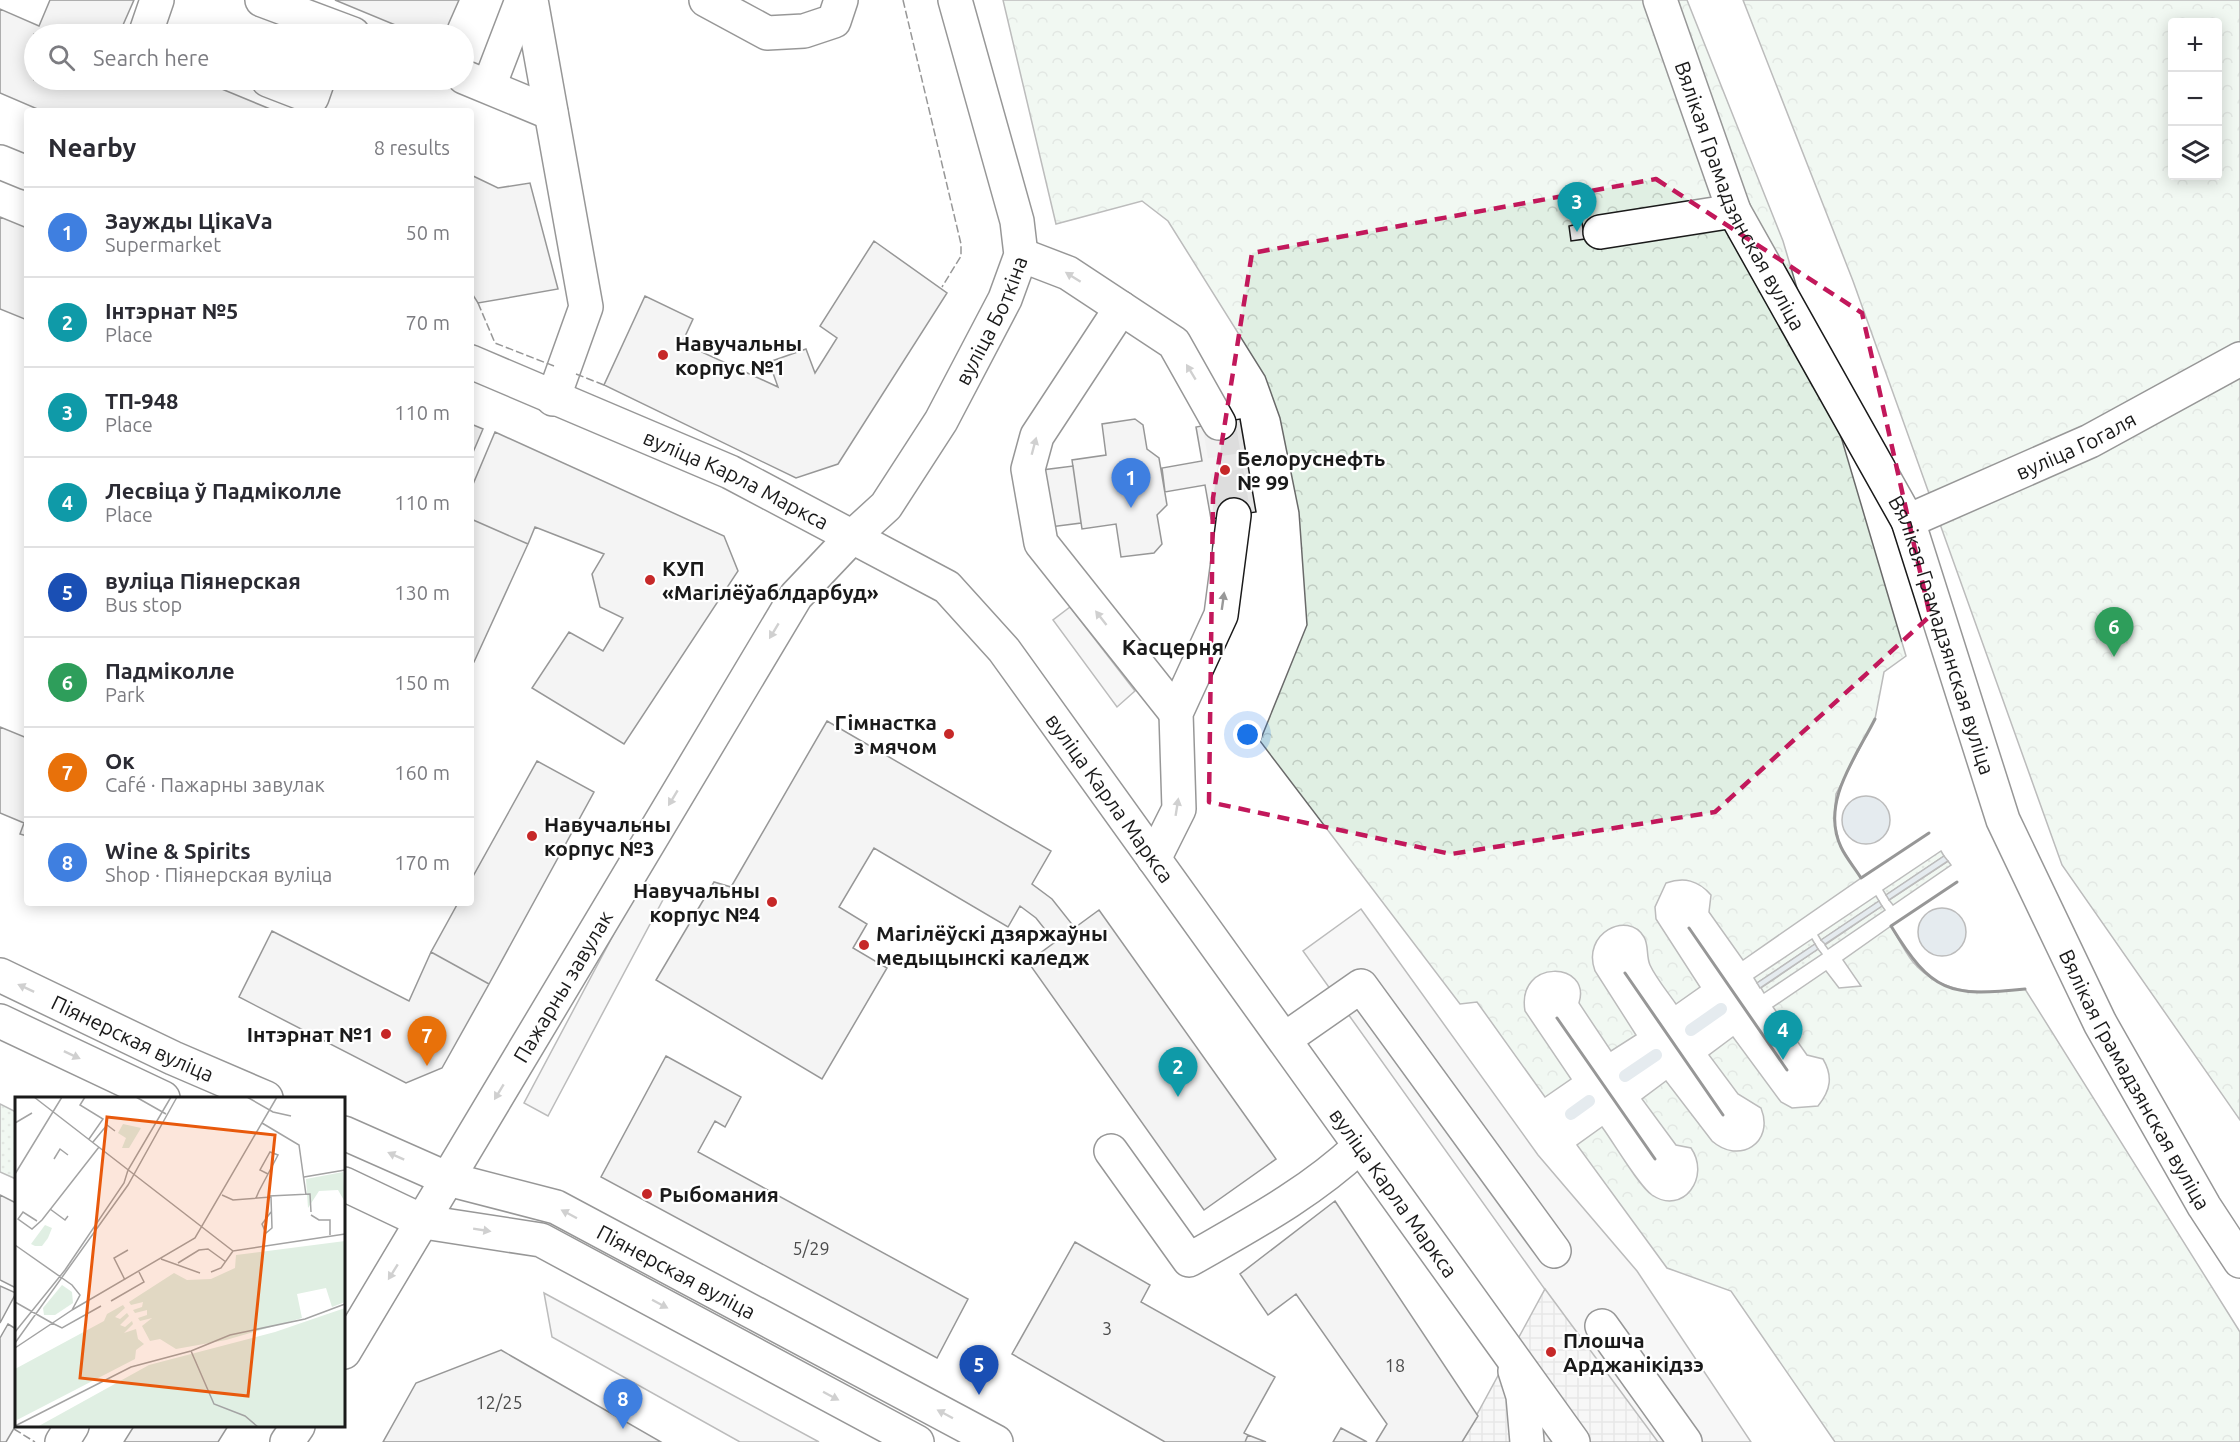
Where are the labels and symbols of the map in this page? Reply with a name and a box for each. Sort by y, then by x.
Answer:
street label: Вялікая Грамадзянская вуліца [1670,58,1810,334]
pin: 3 [1558,182,1596,232]
street label: вуліца Боткіна [950,253,1032,389]
one-way arrow [1065,271,1081,282]
place label: Навучальны корпус №1 [675,331,802,379]
marker: Навучальны корпус №1 [656,348,670,362]
one-way arrow [1186,363,1196,380]
street label: вуліца Гогаля [2012,406,2140,484]
street label: вуліца Карла Маркса [640,425,833,534]
one-way arrow [1030,437,1040,455]
place label: Белоруснефть № 99 [1237,446,1385,494]
pin: 1 [1112,458,1150,508]
marker: Белоруснефть № 99 [1218,463,1232,477]
street label: Вялікая Грамадзянская вуліца [1884,491,2000,778]
place label: КУП «Магілёўаблдарбуд» [662,556,879,604]
marker: КУП «Магілёўаблдарбуд» [643,573,657,587]
one-way arrow [1218,591,1227,610]
pin: 6 [2094,608,2134,657]
one-way arrow [1094,610,1107,626]
one-way arrow [769,623,780,639]
district label: Касцерня [1122,634,1224,659]
street label: вуліца Карла Маркса [1041,709,1179,887]
place label: Гімнастка з мячом [835,710,937,758]
your location [1233,720,1262,749]
marker: Гімнастка з мячом [942,727,956,741]
one-way arrow [668,790,679,806]
one-way arrow [1173,797,1182,816]
place label: Навучальны корпус №3 [544,812,671,860]
marker: Навучальны корпус №3 [525,829,539,843]
place label: Навучальны корпус №4 [633,878,760,926]
marker: Навучальны корпус №4 [765,895,779,909]
street label: Пажарны завулак [508,906,617,1067]
place label: Магілёўскі дзяржаўны медыцынскі каледж [876,921,1108,969]
marker: Магілёўскі дзяржаўны медыцынскі каледж [857,938,871,952]
street label: Вялікая Грамадзянская вуліца [2055,945,2216,1214]
one-way arrow [17,983,34,992]
street label: Піянерская вуліца [48,990,218,1086]
pin: 4 [1764,1010,1802,1060]
pin: 7 [408,1016,446,1066]
place label: Інтэрнат №1 [247,1022,374,1046]
marker: Інтэрнат №1 [379,1027,393,1041]
pin: 2 [1158,1048,1198,1097]
one-way arrow [63,1051,80,1060]
one-way arrow [494,1084,504,1101]
inset map [15,1097,345,1427]
street label: вуліца Карла Маркса [1325,1103,1463,1282]
one-way arrow [387,1151,404,1160]
place label: Рыбомания [659,1182,779,1206]
marker: Рыбомания [640,1187,654,1201]
one-way arrow [560,1209,577,1219]
street label: Піянерская вуліца [593,1219,760,1324]
one-way arrow [472,1226,491,1235]
house number: 5/29 [792,1238,830,1258]
one-way arrow [388,1264,399,1280]
one-way arrow [651,1298,669,1308]
house number: 3 [1102,1318,1112,1338]
place label: Плошча Арджанікідзэ [1563,1328,1704,1376]
marker: Плошча Арджанікідзэ [1544,1345,1558,1359]
pin: 5 [960,1346,998,1395]
house number: 18 [1385,1355,1405,1375]
pin: 8 [604,1380,642,1429]
one-way arrow [823,1391,840,1401]
house number: 12/25 [475,1392,523,1412]
one-way arrow [936,1409,953,1419]

